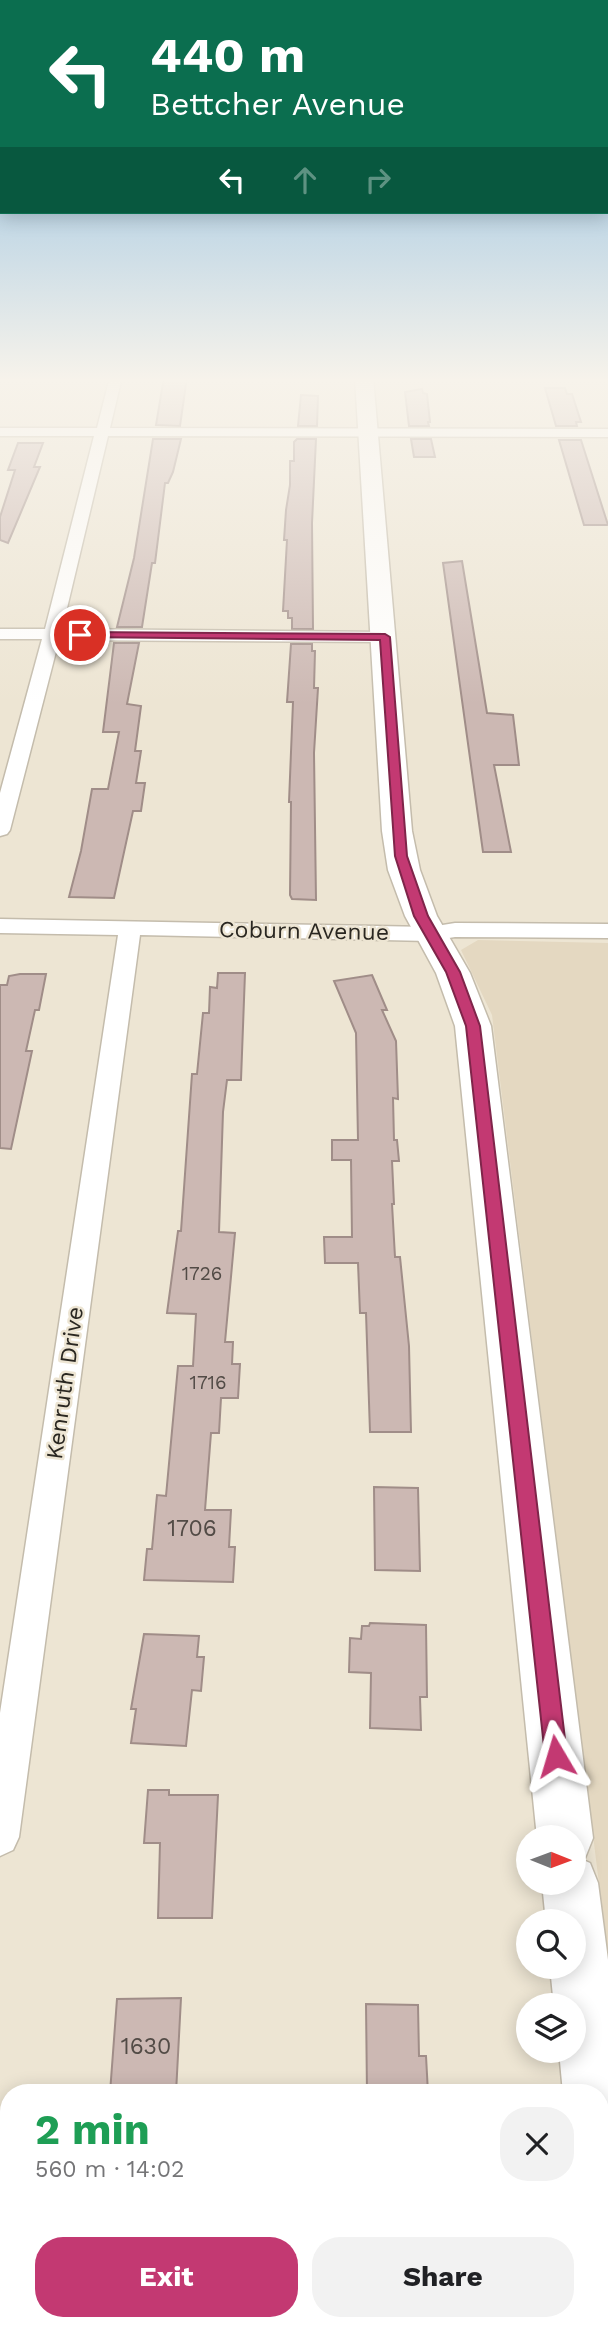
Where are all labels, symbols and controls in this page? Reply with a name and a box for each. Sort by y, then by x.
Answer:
text: 440 m [150,26,305,84]
icon: left [35,28,126,119]
text: Bettcher Avenue [150,85,405,123]
icon: left [213,161,251,199]
icon: ahead [286,161,324,199]
icon: right [359,161,397,199]
pin [50,605,110,665]
icon: arrive [61,616,99,654]
street label: Coburn Avenue [219,916,389,946]
house number: 1726 [182,1262,222,1285]
street label: Kenruth Drive [41,1305,89,1461]
house number: 1716 [189,1371,227,1394]
house number: 1706 [167,1515,217,1542]
position arrow [519,1719,593,1793]
north arrow [516,1825,586,1895]
map controls [516,1825,586,2063]
button: search [516,1909,586,1979]
button: layers [516,1993,586,2063]
house number: 1630 [121,2033,171,2060]
text: 2 min [35,2105,150,2154]
button: close [500,2107,574,2181]
text: 560 m · 14:02 [35,2156,184,2183]
button: Exit [35,2237,298,2317]
button: Share [312,2237,574,2317]

